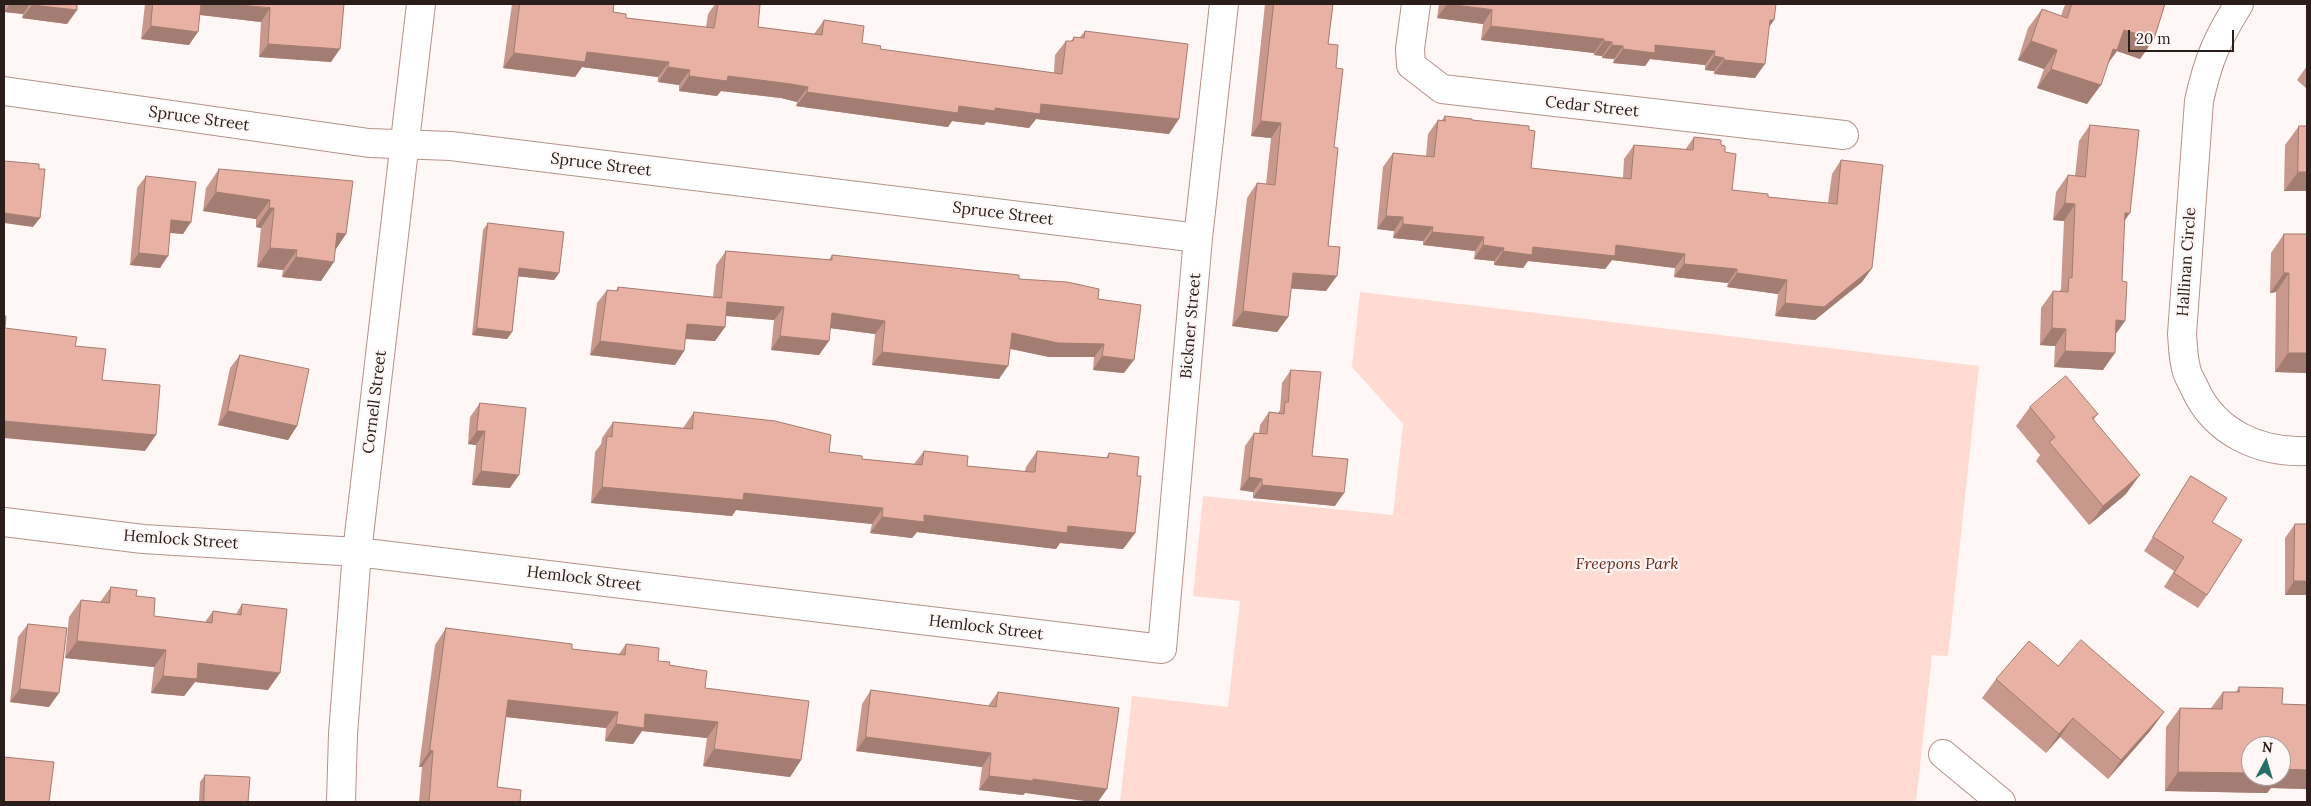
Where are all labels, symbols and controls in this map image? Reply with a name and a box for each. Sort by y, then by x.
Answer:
scale bar [2131,20,2237,52]
text: 20 m [2136,29,2171,48]
street label: Cedar Street [1544,93,1640,121]
street label: Spruce Street [147,102,251,136]
street label: Spruce Street [549,149,653,181]
street label: Spruce Street [951,198,1055,230]
street label: Hallinan Circle [2174,207,2200,317]
street label: Bickner Street [1177,272,1205,380]
street label: Cornell Street [359,349,391,455]
street label: Hemlock Street [123,526,239,554]
park label: Freepons Park [1576,554,1678,574]
street label: Hemlock Street [526,562,642,596]
street label: Hemlock Street [928,611,1044,645]
north arrow [2241,736,2291,786]
text: N [2261,738,2274,757]

